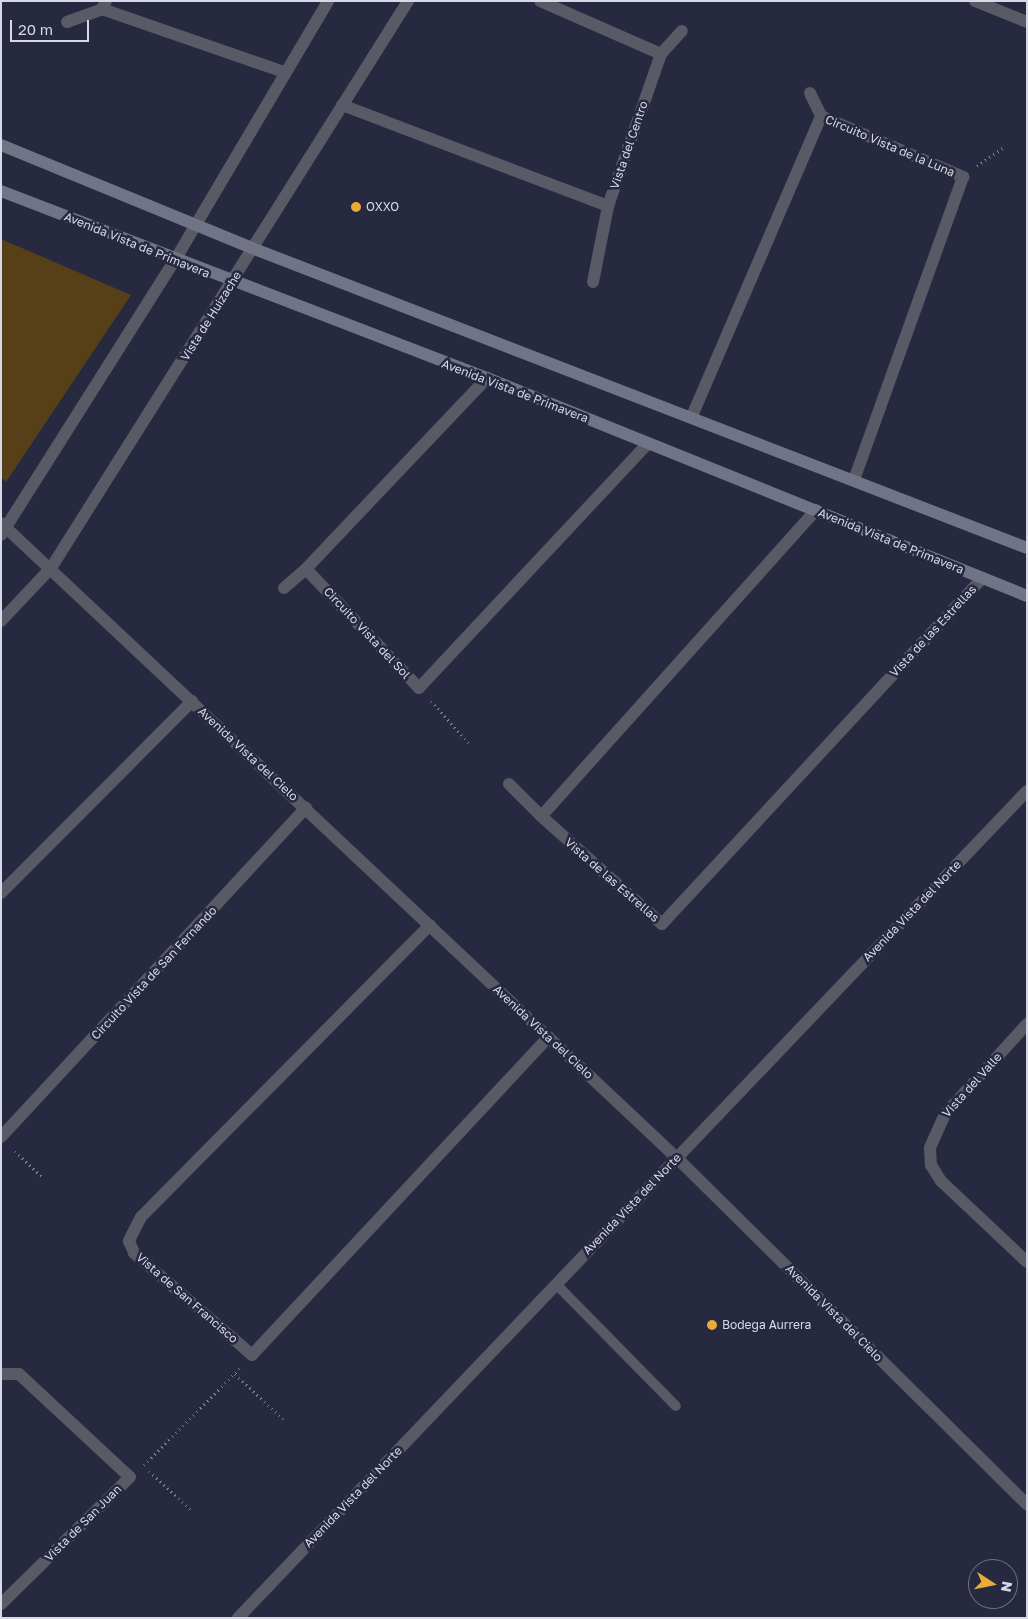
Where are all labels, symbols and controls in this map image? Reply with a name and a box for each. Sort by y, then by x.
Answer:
scale bar [12,10,91,42]
text: 20 m [18,20,53,38]
street label: Vista del Centro [607,99,651,191]
street label: Circuito Vista de la Luna [823,112,957,180]
place label: OXXO [366,200,399,214]
marker: OXXO [350,201,362,213]
street label: Avenida Vista de Primavera [62,209,212,281]
street label: Vista de Huizache [178,269,244,363]
street label: Avenida Vista de Primavera [440,356,590,426]
street label: Avenida Vista de Primavera [816,505,966,577]
street label: Vista de las Estrellas [887,582,979,680]
street label: Circuito Vista del Sol [321,584,413,682]
street label: Avenida Vista del Cielo [195,704,301,804]
street label: Vista de las Estrellas [562,835,662,925]
street label: Avenida Vista del Norte [860,857,964,965]
street label: Circuito Vista de San Fernando [88,903,220,1043]
street label: Avenida Vista del Cielo [490,982,596,1082]
street label: Vista del Valle [939,1050,1005,1120]
street label: Avenida Vista del Norte [580,1150,684,1258]
street label: Vista de San Francisco [133,1250,241,1346]
street label: Avenida Vista del Cielo [783,1262,885,1364]
place label: Bodega Aurrera [722,1318,811,1332]
marker: Bodega Aurrera [706,1319,718,1331]
street label: Avenida Vista del Norte [301,1443,405,1551]
street label: Vista de San Juan [42,1482,124,1564]
north arrow [968,1559,1018,1609]
text: N [998,1580,1017,1594]

